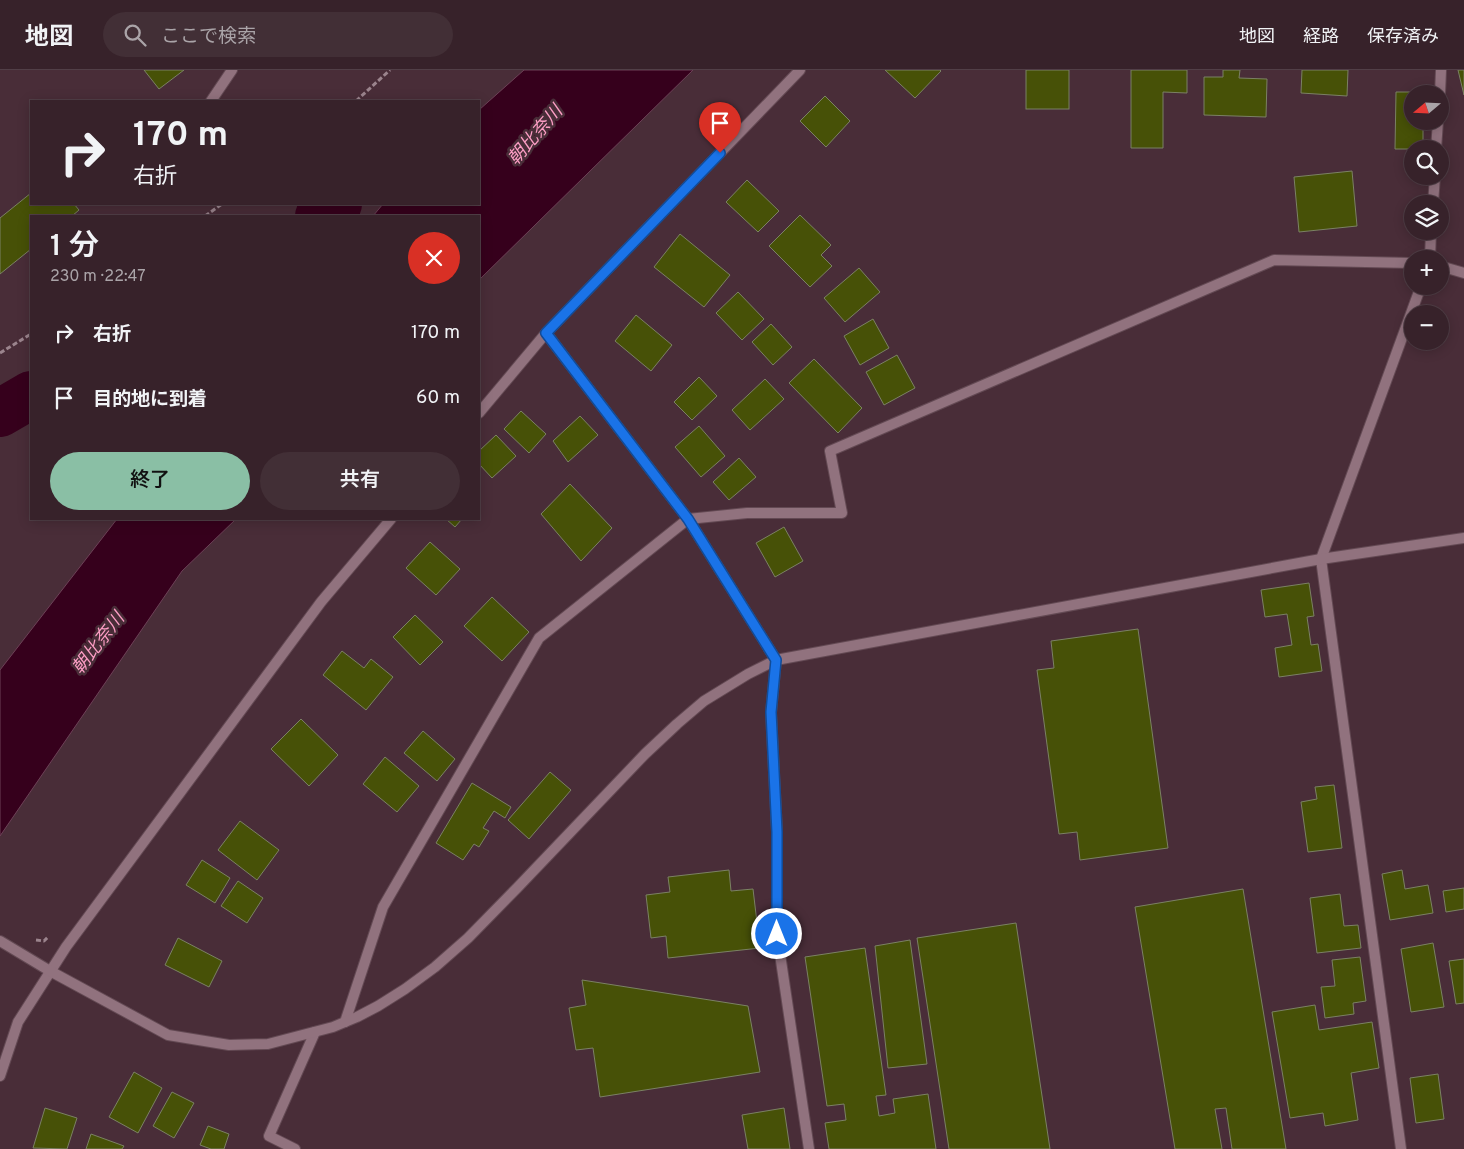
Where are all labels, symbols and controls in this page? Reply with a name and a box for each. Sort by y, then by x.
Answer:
search box [103,12,453,57]
icon: search [121,21,149,49]
text: 地図 [25,23,73,53]
text: ここで検索 [161,25,256,49]
text: 地図 [1239,26,1275,49]
text: 経路 [1303,26,1339,49]
text: 保存済み [1367,26,1439,49]
north arrow [1404,85,1449,130]
map controls [1404,85,1449,350]
water label: 朝比奈川 [504,100,570,171]
pin [699,102,741,153]
icon: arrive [706,109,734,137]
text: 170 m [133,114,228,158]
icon: right [50,120,115,185]
button: search [1404,140,1449,185]
text: 右折 [133,164,177,191]
button: layers [1404,195,1449,240]
text: 1 分 [50,229,99,266]
button: close [408,232,460,284]
button: + [1404,250,1449,295]
text: 230 m · 22:47 [50,267,146,287]
button: − [1404,305,1449,350]
icon: right [50,319,78,347]
text: 170 m [411,321,460,345]
text: 右折 [93,323,131,347]
icon: arrive [50,384,78,412]
text: 60 m [416,386,460,410]
text: 目的地に到着 [93,388,207,412]
button: 終了 [50,452,250,510]
button: 共有 [260,452,460,510]
water label: 朝比奈川 [68,607,131,679]
position arrow [750,907,802,959]

